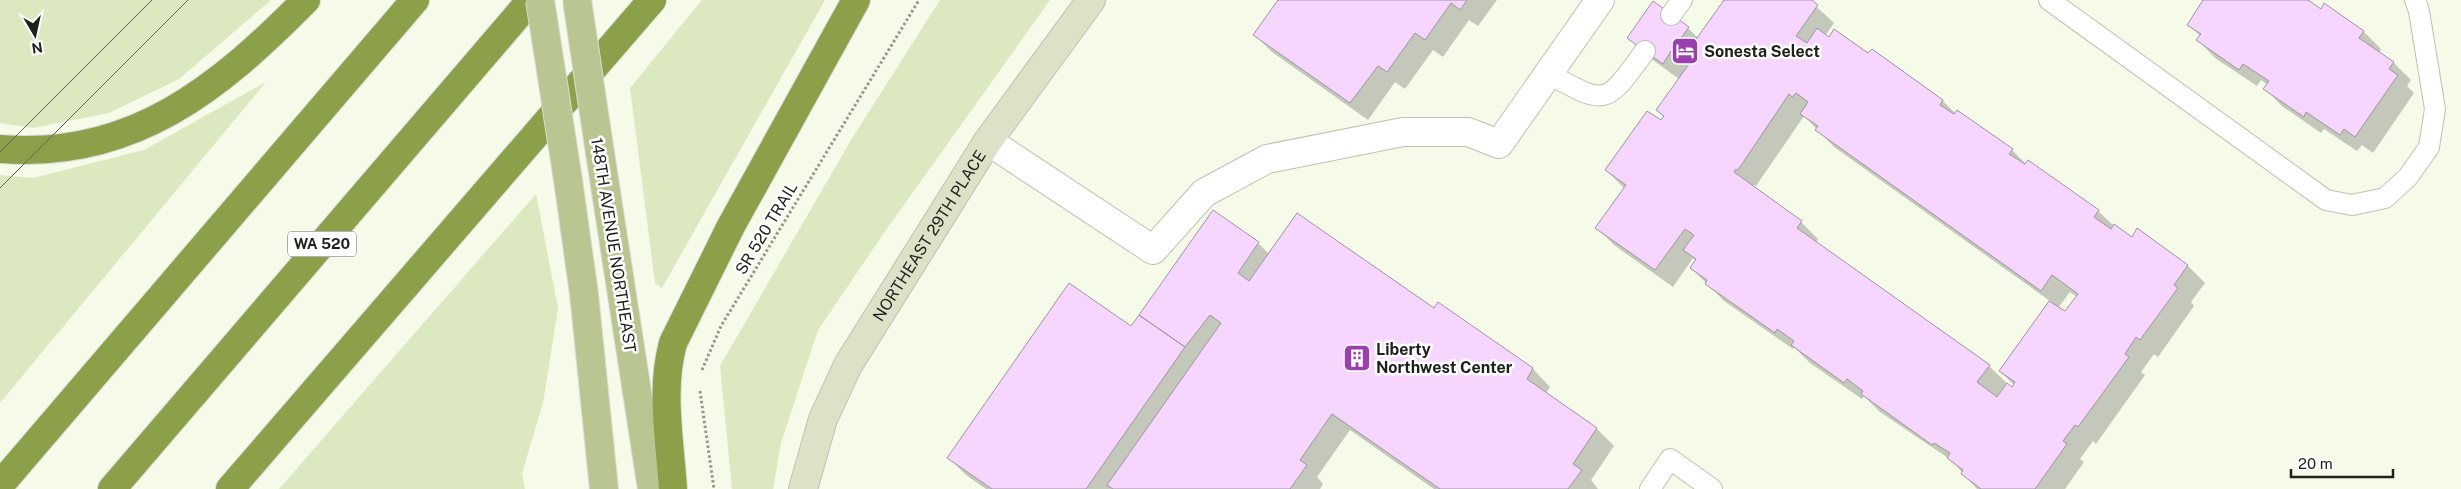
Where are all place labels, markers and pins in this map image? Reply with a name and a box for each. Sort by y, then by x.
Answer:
hotel icon: Sonesta Select [1670,36,1700,66]
place label: Sonesta Select [1704,42,1820,61]
place label: Liberty Northwest Center [1376,340,1513,377]
building icon: Liberty Northwest Center [1342,343,1372,373]

